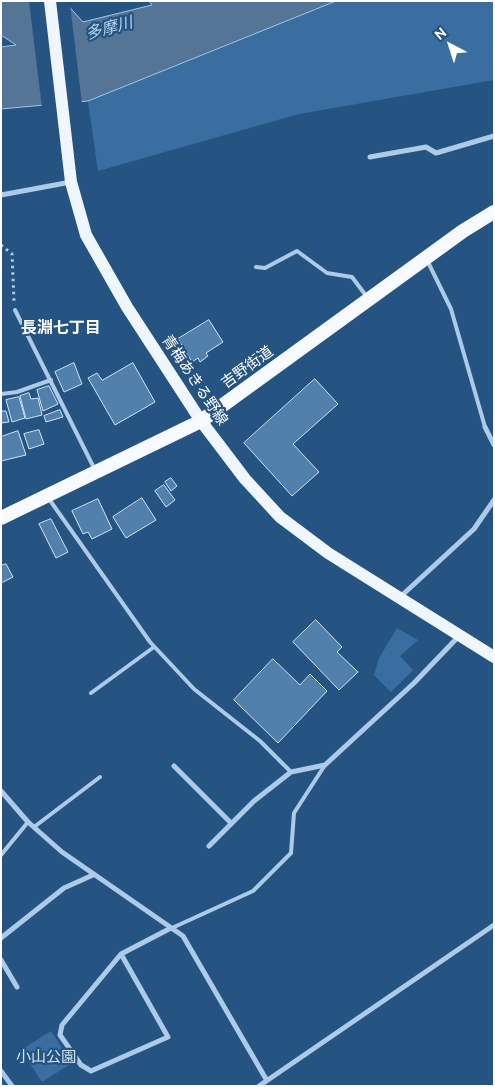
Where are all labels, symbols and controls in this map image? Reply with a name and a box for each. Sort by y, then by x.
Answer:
water label: 多摩川 [83,13,135,43]
north arrow [425,20,475,70]
text: N [431,24,449,43]
district label: 長淵七丁目 [21,318,101,338]
street label: 青梅あきる野線 [158,331,232,429]
street label: 吉野街道 [217,342,277,392]
park label: 小山公園 [16,1048,76,1066]

